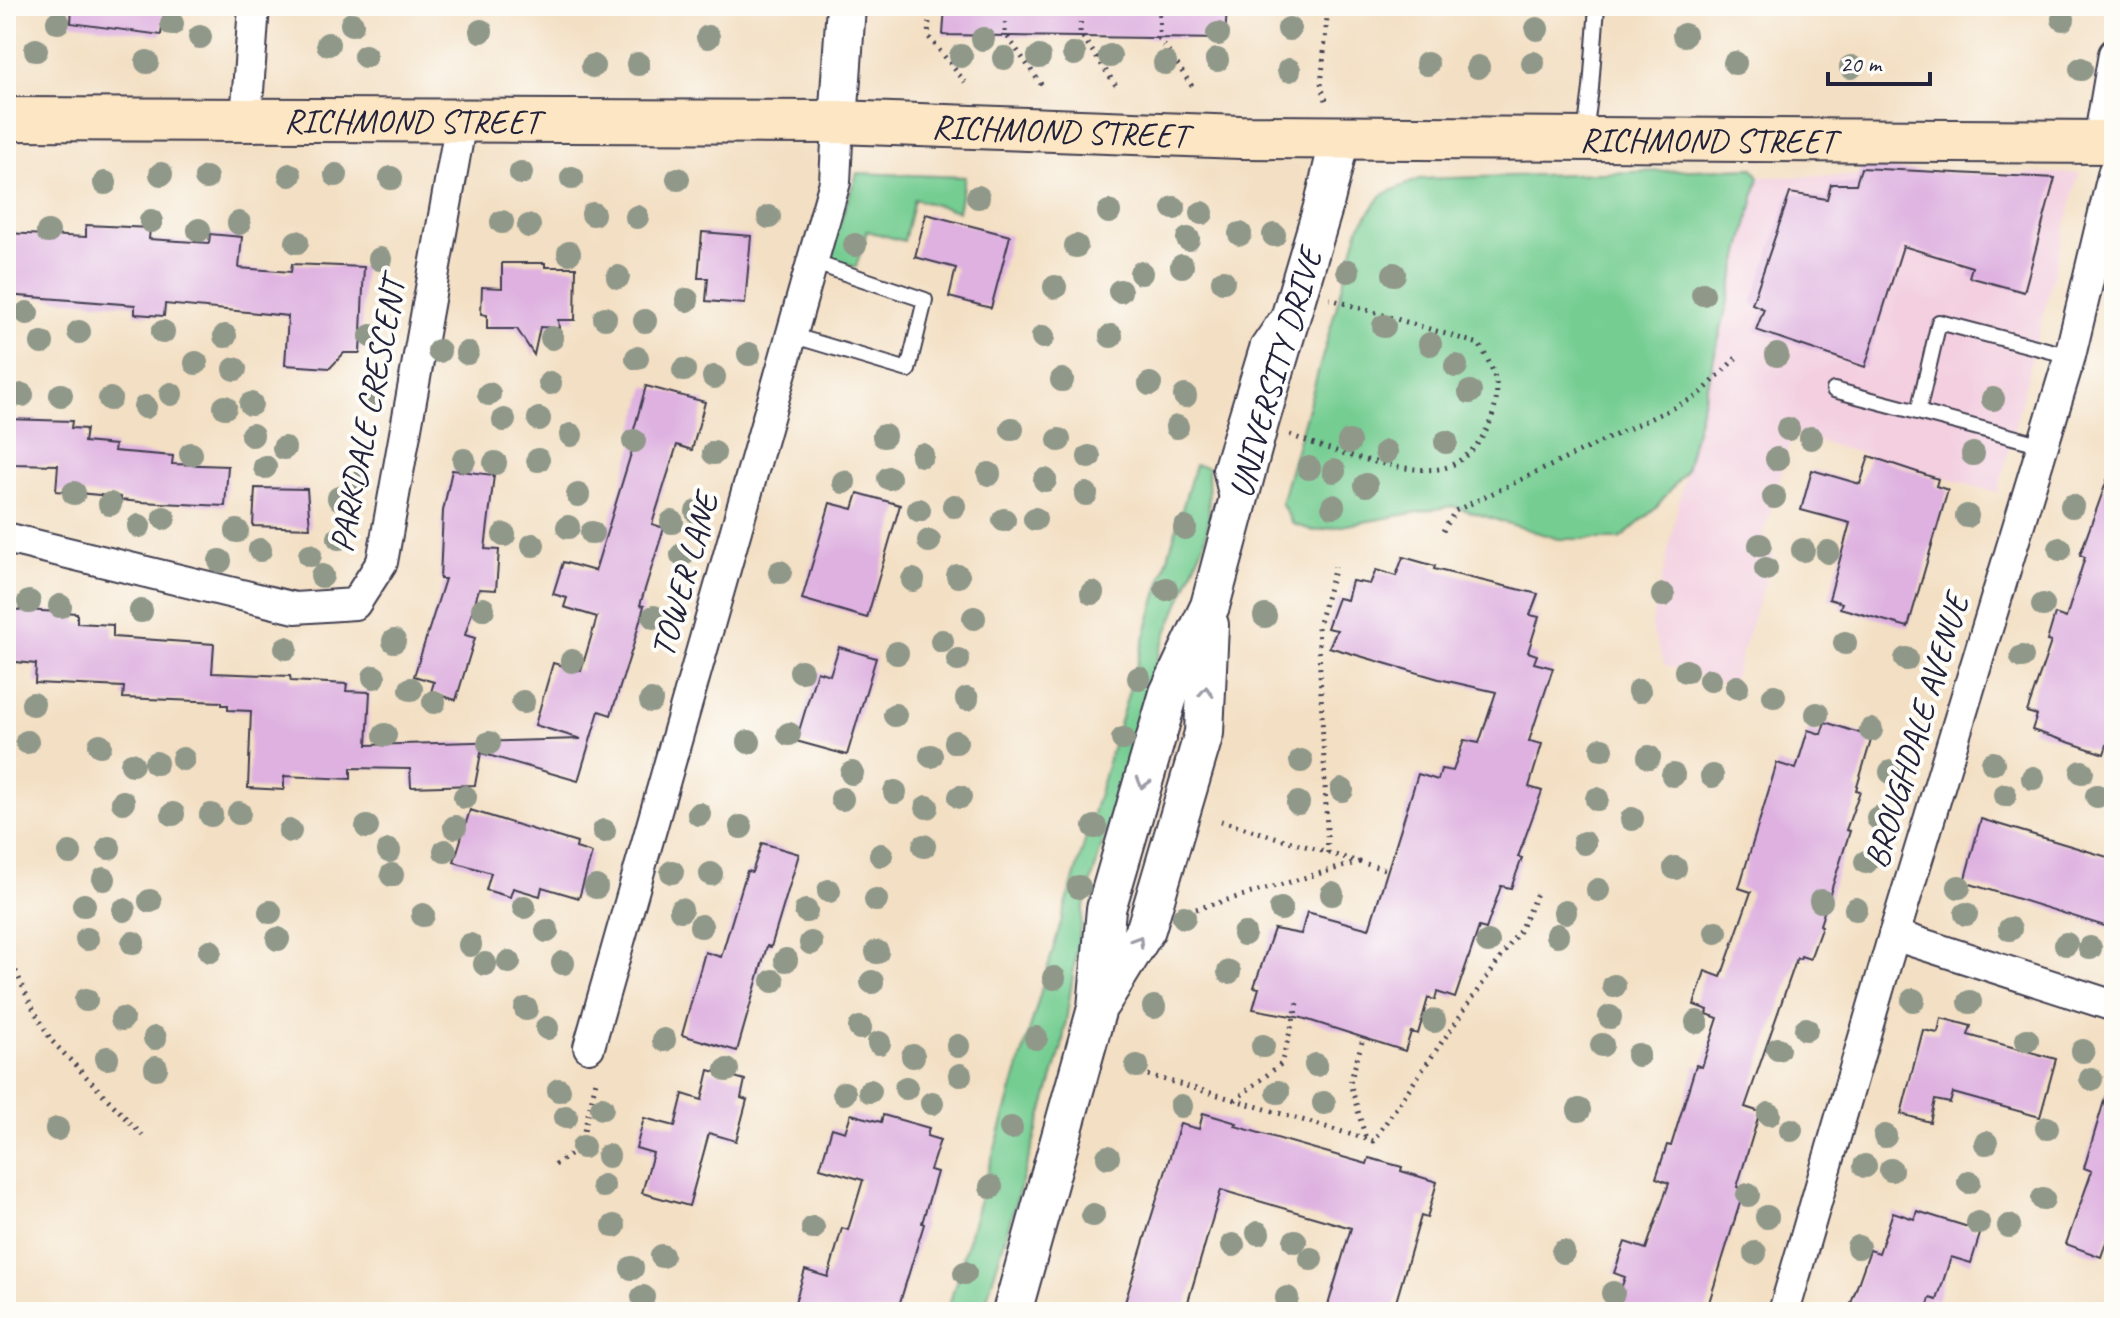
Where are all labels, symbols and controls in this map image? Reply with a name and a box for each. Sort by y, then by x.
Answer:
scale bar [1828,36,1930,86]
text: 20 m [1840,49,1883,79]
street label: RICHMOND STREET [284,99,546,142]
street label: RICHMOND STREET [931,104,1195,157]
street label: RICHMOND STREET [1580,117,1842,162]
street label: UNIVERSITY DRIVE [1219,239,1332,502]
street label: PARKDALE CRESCENT [319,266,416,555]
street label: TOWER LANE [640,484,729,662]
street label: BROUGHDALE AVENUE [1854,585,1979,873]
one-way arrow [1197,685,1214,698]
one-way arrow [1136,776,1152,790]
one-way arrow [1129,936,1144,950]

